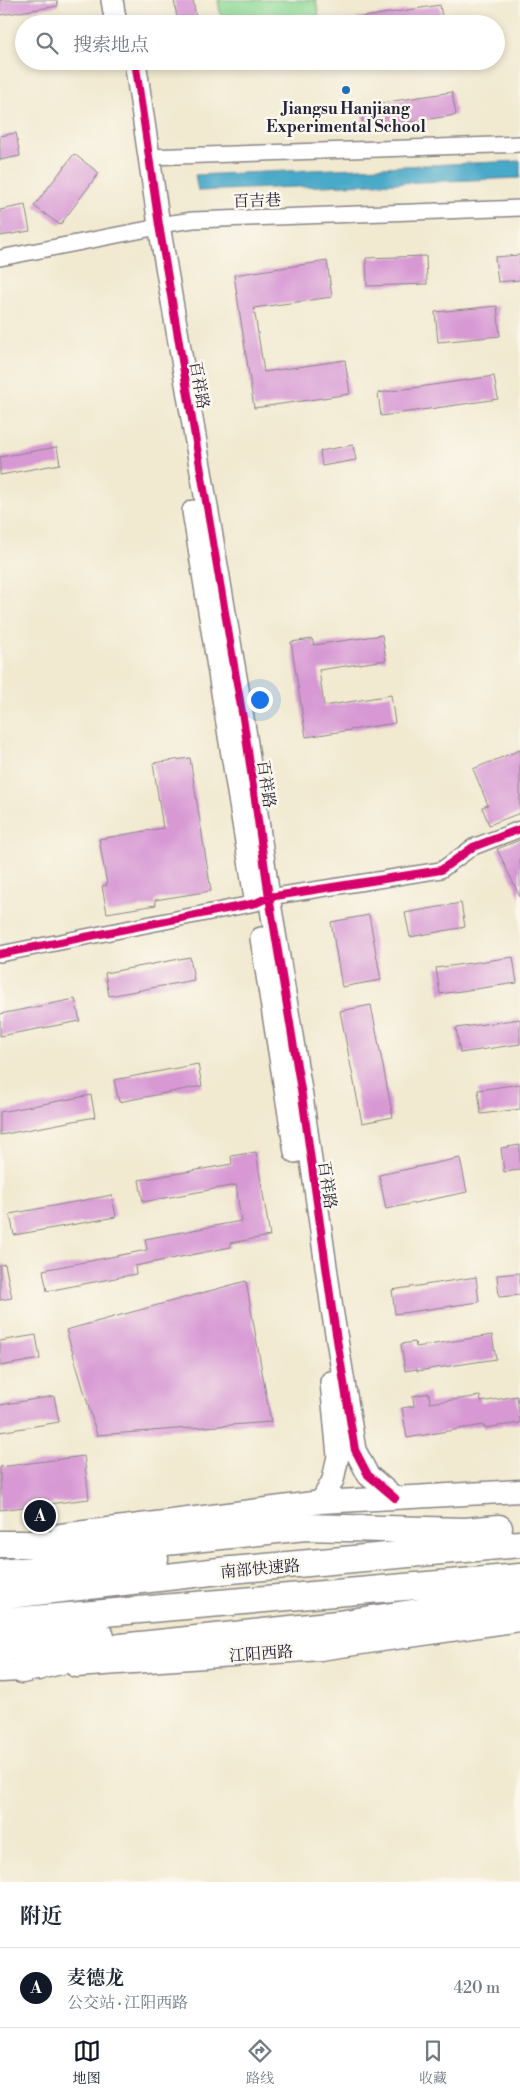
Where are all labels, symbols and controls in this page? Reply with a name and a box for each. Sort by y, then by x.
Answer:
search box [15,15,505,70]
icon: search [33,29,61,57]
text: 搜索地点 [73,33,149,57]
marker: Jiangsu Hanjiang Experimental School [340,84,352,96]
place label: Jiangsu Hanjiang Experimental School [266,99,426,137]
street label: 百吉巷 [233,190,281,212]
street label: 百祥路 [185,360,213,411]
your location [247,687,273,713]
street label: 百祥路 [253,759,279,809]
street label: 百祥路 [314,1160,340,1210]
pin: A [24,1497,56,1535]
street label: 南部快速路 [219,1556,301,1582]
street label: 江阳西路 [228,1642,294,1666]
text: 附近 [20,1904,62,1930]
text: 麦德龙 [67,1966,124,1990]
text: A [30,1978,42,1998]
text: 420 m [453,1978,500,1998]
text: 公交站 · 江阳西路 [67,1993,188,2013]
tab: 地图 [73,2037,101,2088]
tab: 路线 [246,2037,274,2088]
tab: 收藏 [419,2037,447,2088]

